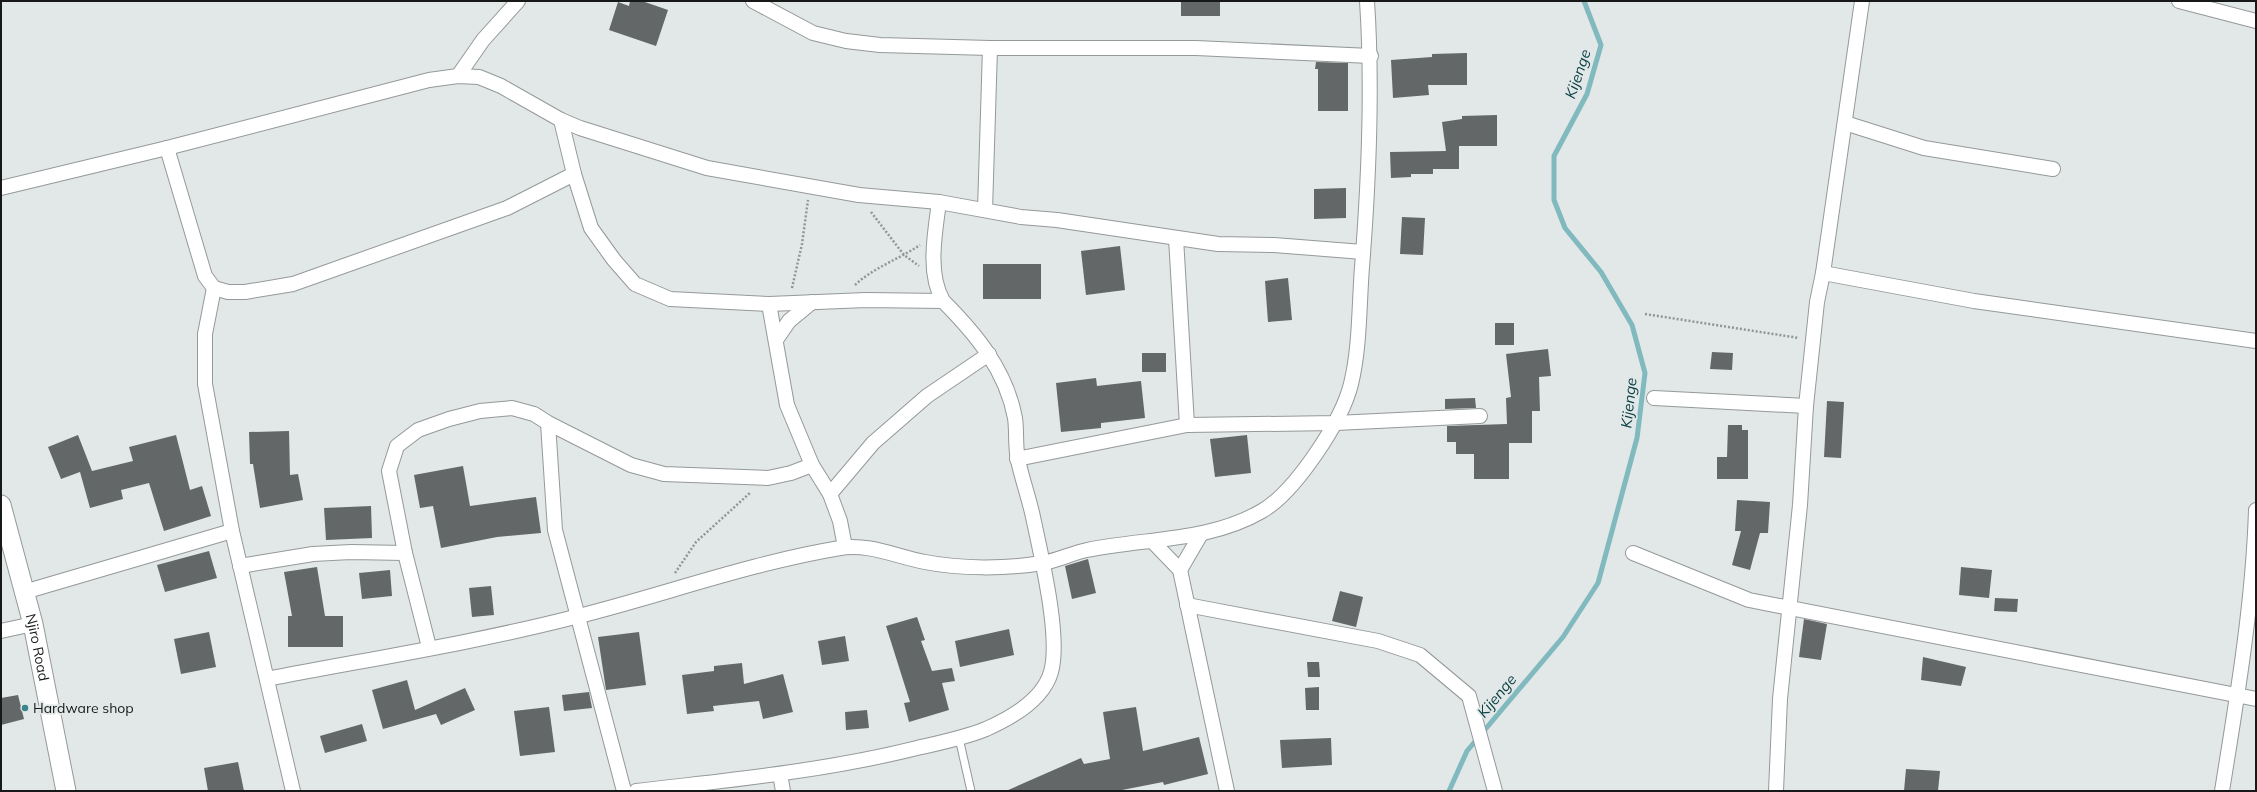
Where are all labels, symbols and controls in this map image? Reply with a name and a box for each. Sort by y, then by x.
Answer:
water label: Kijenge [1560,47,1595,101]
water label: Kijenge [1616,377,1641,429]
street label: Njiro Road [22,612,53,682]
water label: Kijenge [1473,670,1520,721]
place label: Hardware shop [33,699,134,717]
marker: Hardware shop [20,703,30,713]

